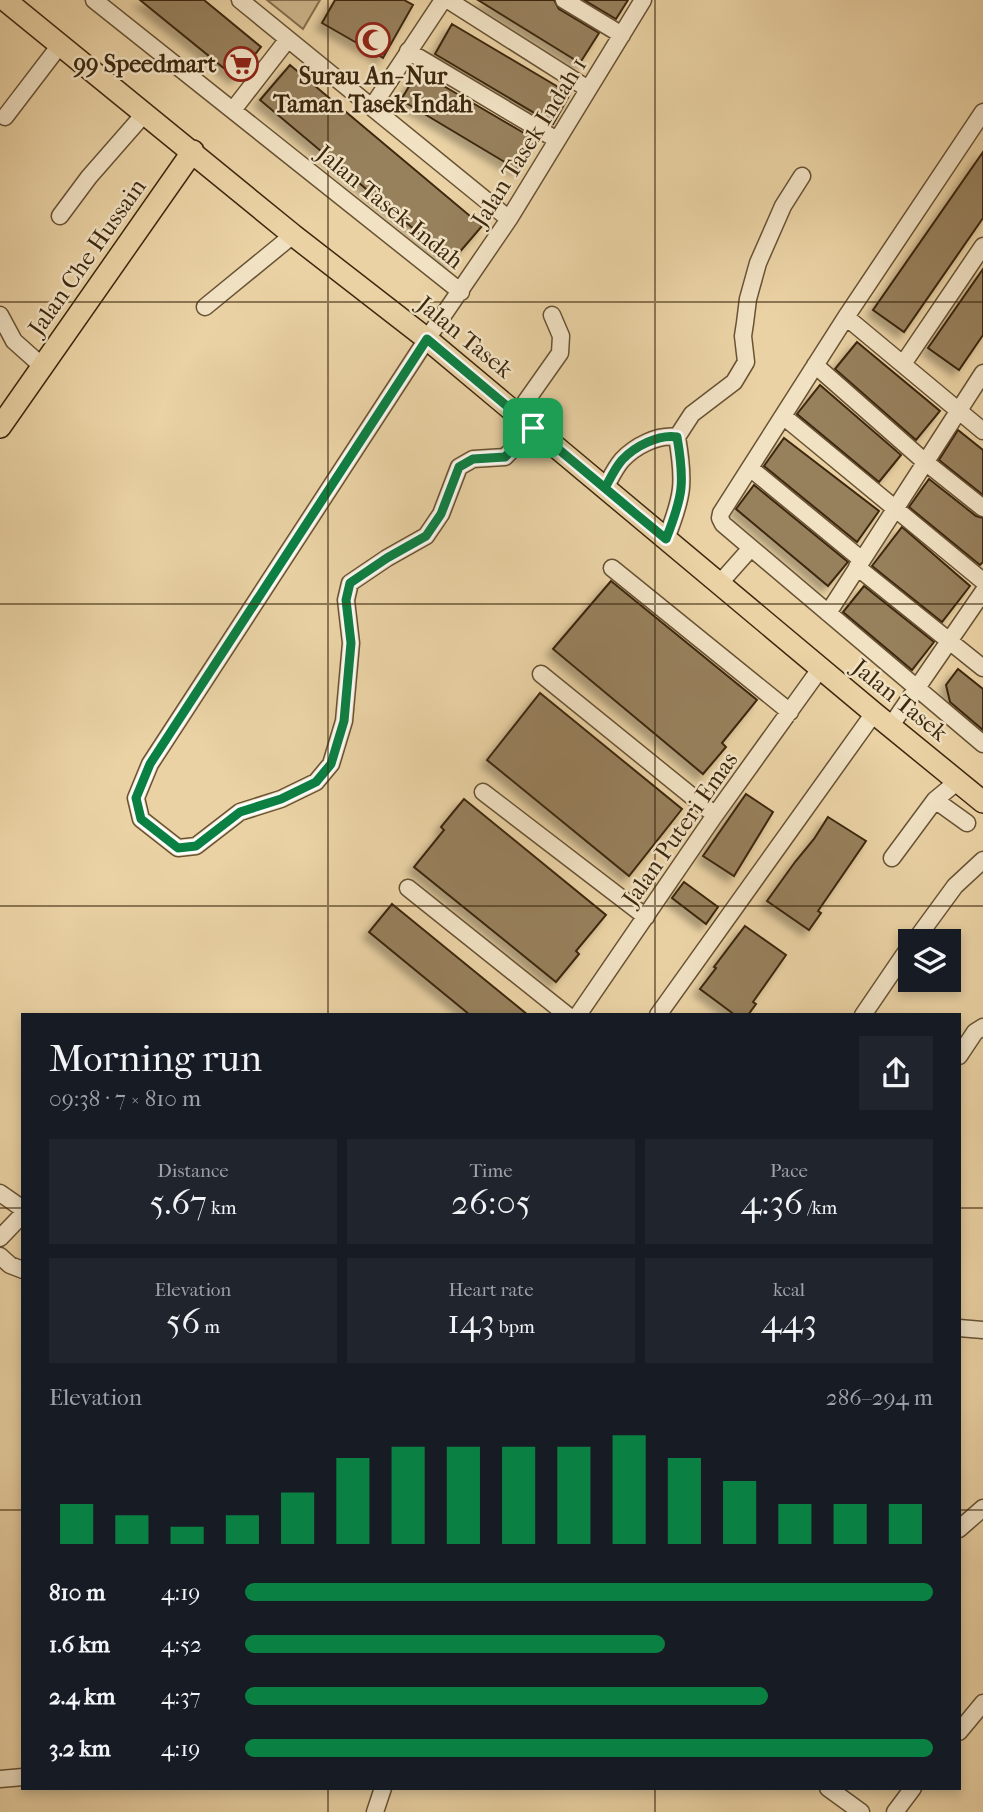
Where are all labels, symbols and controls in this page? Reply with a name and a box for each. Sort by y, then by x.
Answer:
mosque icon: Surau An- Nur Taman Tasek Indah [354,21,392,59]
supermarket icon: 99 Speedmart [222,45,260,83]
place label: 99 Speedmart [73,50,216,78]
street label: Jalan Tasek Indah 1 [465,52,592,234]
place label: Surau An- Nur Taman Tasek Indah [272,62,473,118]
street label: Jalan Tasek Indah [309,138,469,275]
street label: Jalan Che Hussain [21,173,152,342]
street label: Jalan Tasek [410,289,519,384]
pin [503,398,563,458]
icon: arrive [514,409,552,447]
street label: Jalan Tasek [845,652,954,747]
street label: Jalan Puteri Emas [615,746,744,913]
map controls [898,929,961,992]
button: layers [898,929,961,992]
text: Morning run [49,1036,262,1081]
button: share [859,1036,933,1110]
text: 09:38 · 7 × 810 m [49,1085,201,1112]
text: Distance [157,1160,229,1182]
text: Time [469,1160,513,1182]
text: Pace [770,1160,808,1182]
text: 5.67 [149,1182,207,1223]
text: 26:05 [451,1182,531,1223]
text: 4:36 [741,1182,803,1223]
text: km [207,1197,237,1219]
text: /km [803,1197,837,1219]
text: Elevation [155,1279,231,1301]
text: Heart rate [448,1279,534,1301]
text: kcal [773,1279,805,1301]
text: 56 [166,1301,200,1342]
text: 143 [447,1301,495,1342]
text: 443 [761,1301,817,1342]
text: m [200,1316,220,1338]
text: bpm [495,1316,535,1338]
text: Elevation [49,1384,142,1411]
text: 286–294 m [826,1384,933,1411]
text: 810 m [49,1579,105,1606]
text: 4:19 [161,1579,200,1606]
text: 1.6 km [49,1631,110,1658]
text: 4:52 [161,1631,202,1658]
text: 2.4 km [49,1683,115,1710]
text: 4:37 [161,1683,201,1710]
text: 3.2 km [49,1735,111,1762]
text: 4:19 [161,1735,200,1762]

